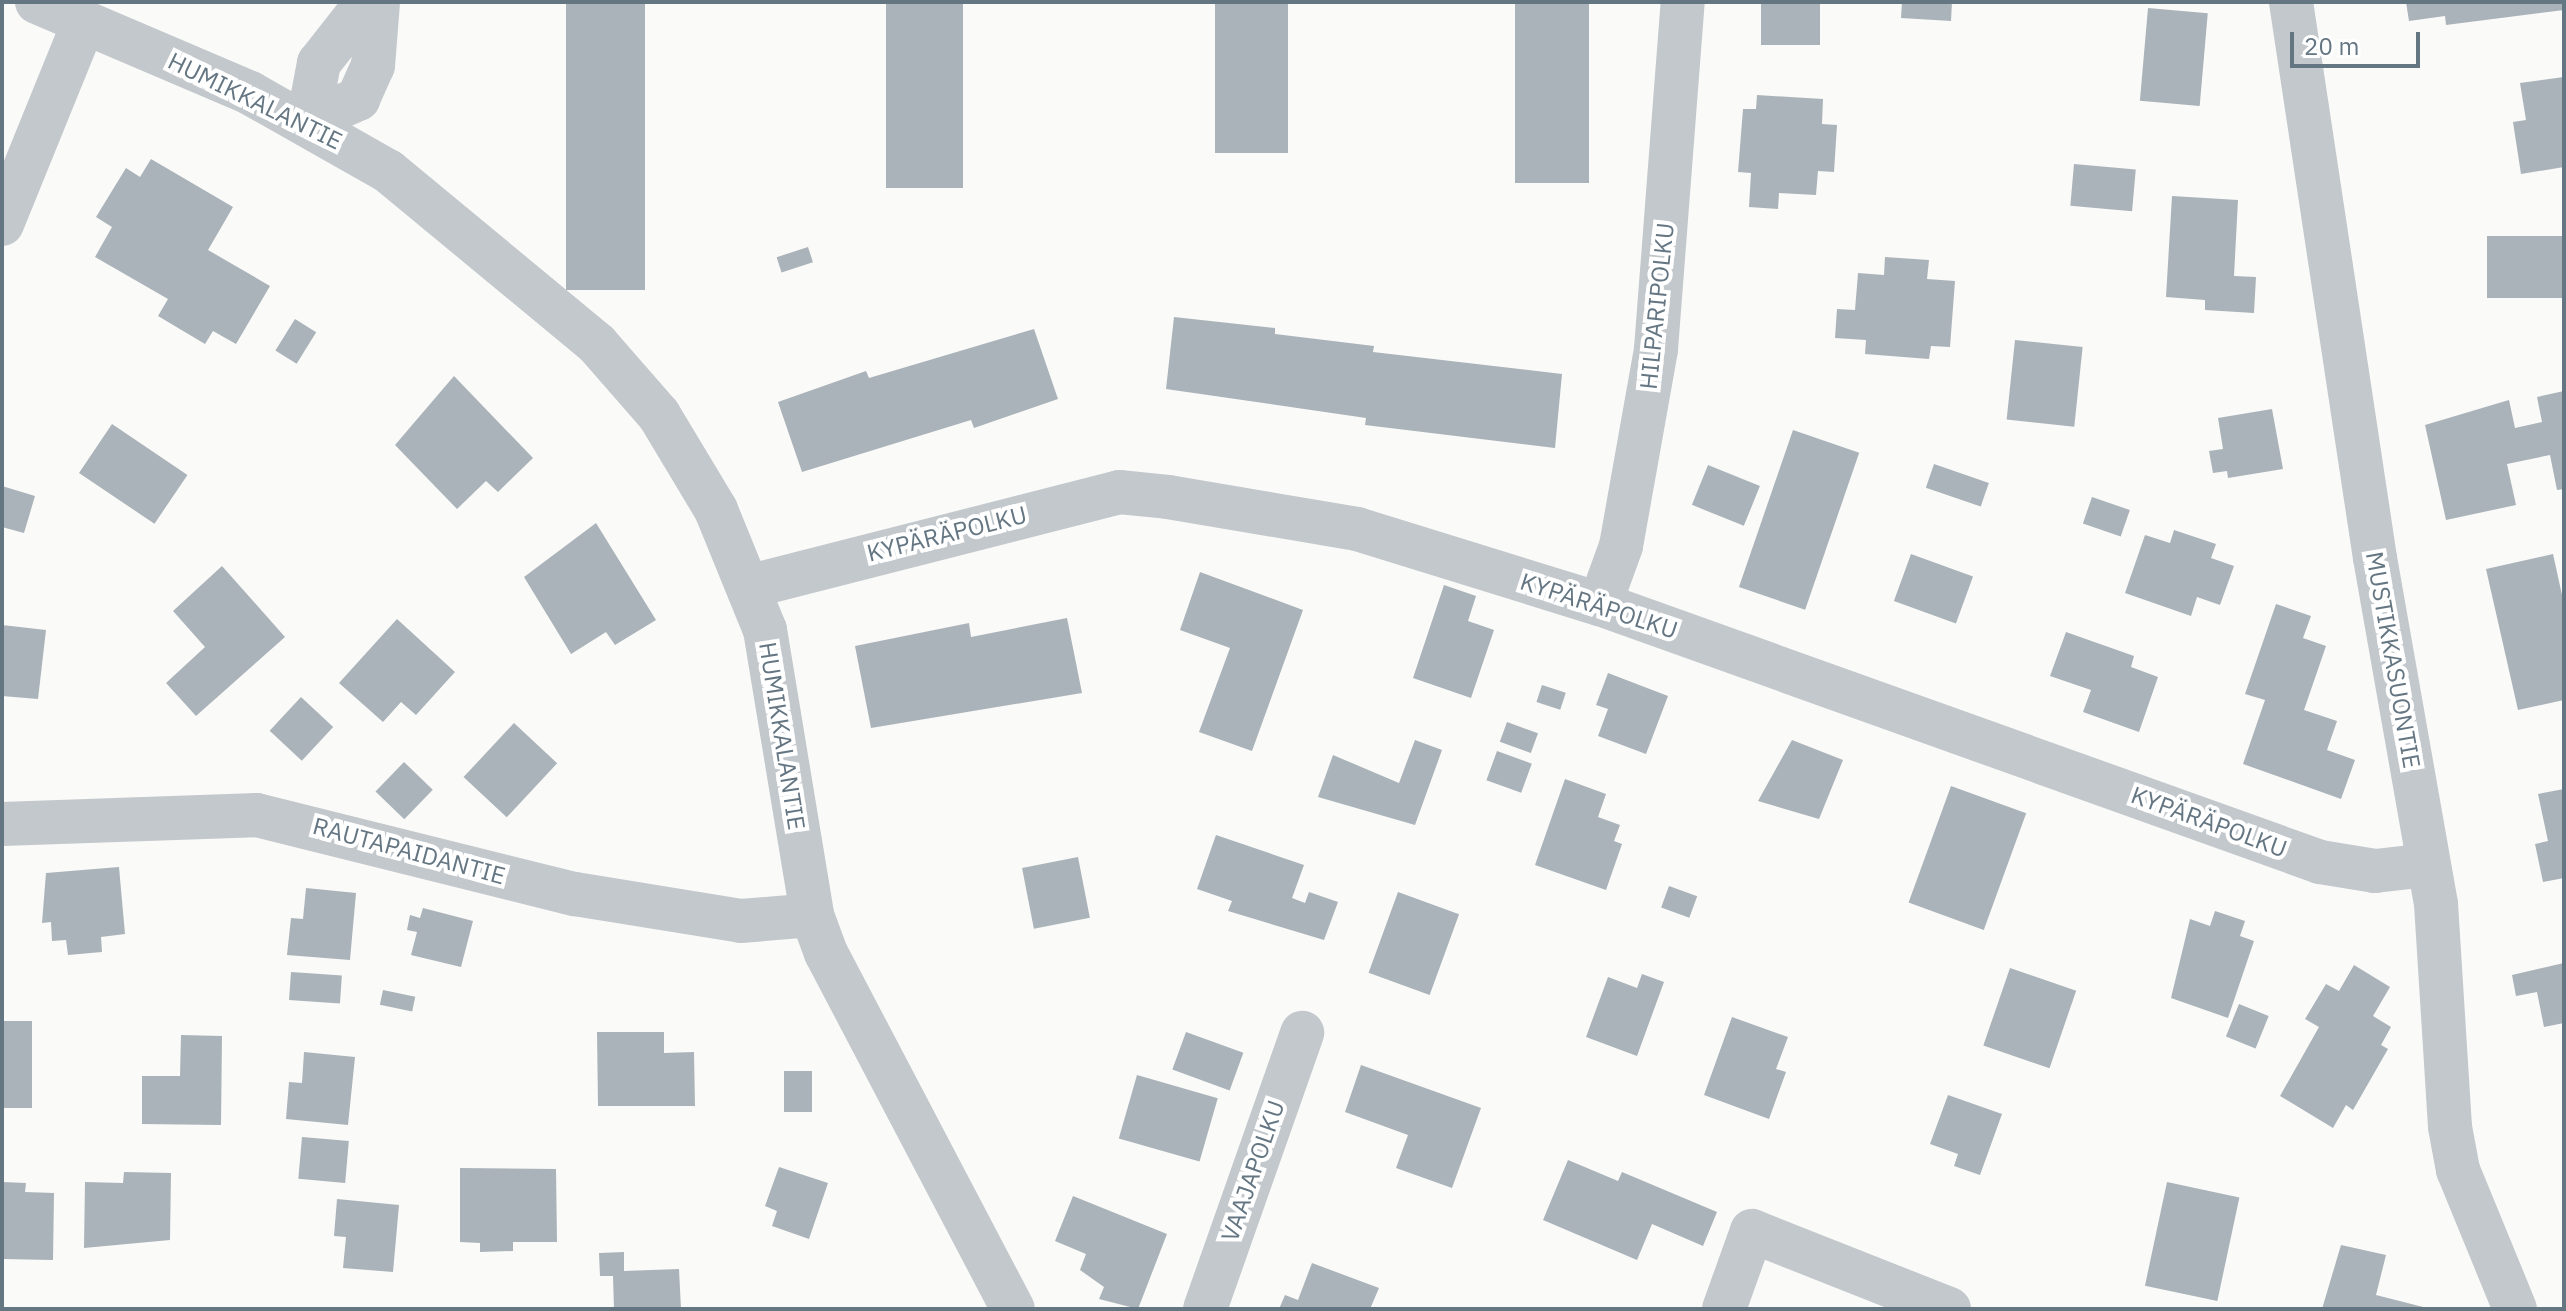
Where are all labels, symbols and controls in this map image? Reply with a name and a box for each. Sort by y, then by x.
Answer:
scale bar [2294,16,2424,66]
text: 20 m [2304,30,2359,62]
street label: HUMIKKALANTIE [163,46,347,156]
street label: HILPARIPOLKU [1634,221,1680,391]
street label: KYPÄRÄPOLKU [864,500,1030,568]
street label: MUSTIKKASUONTIE [2360,549,2426,771]
street label: KYPÄRÄPOLKU [1517,567,1681,645]
street label: HUMIKKALANTIE [753,640,811,832]
street label: KYPÄRÄPOLKU [2127,780,2291,864]
street label: RAUTAPAIDANTIE [310,811,508,891]
street label: VAAJAPOLKU [1215,1097,1291,1245]

